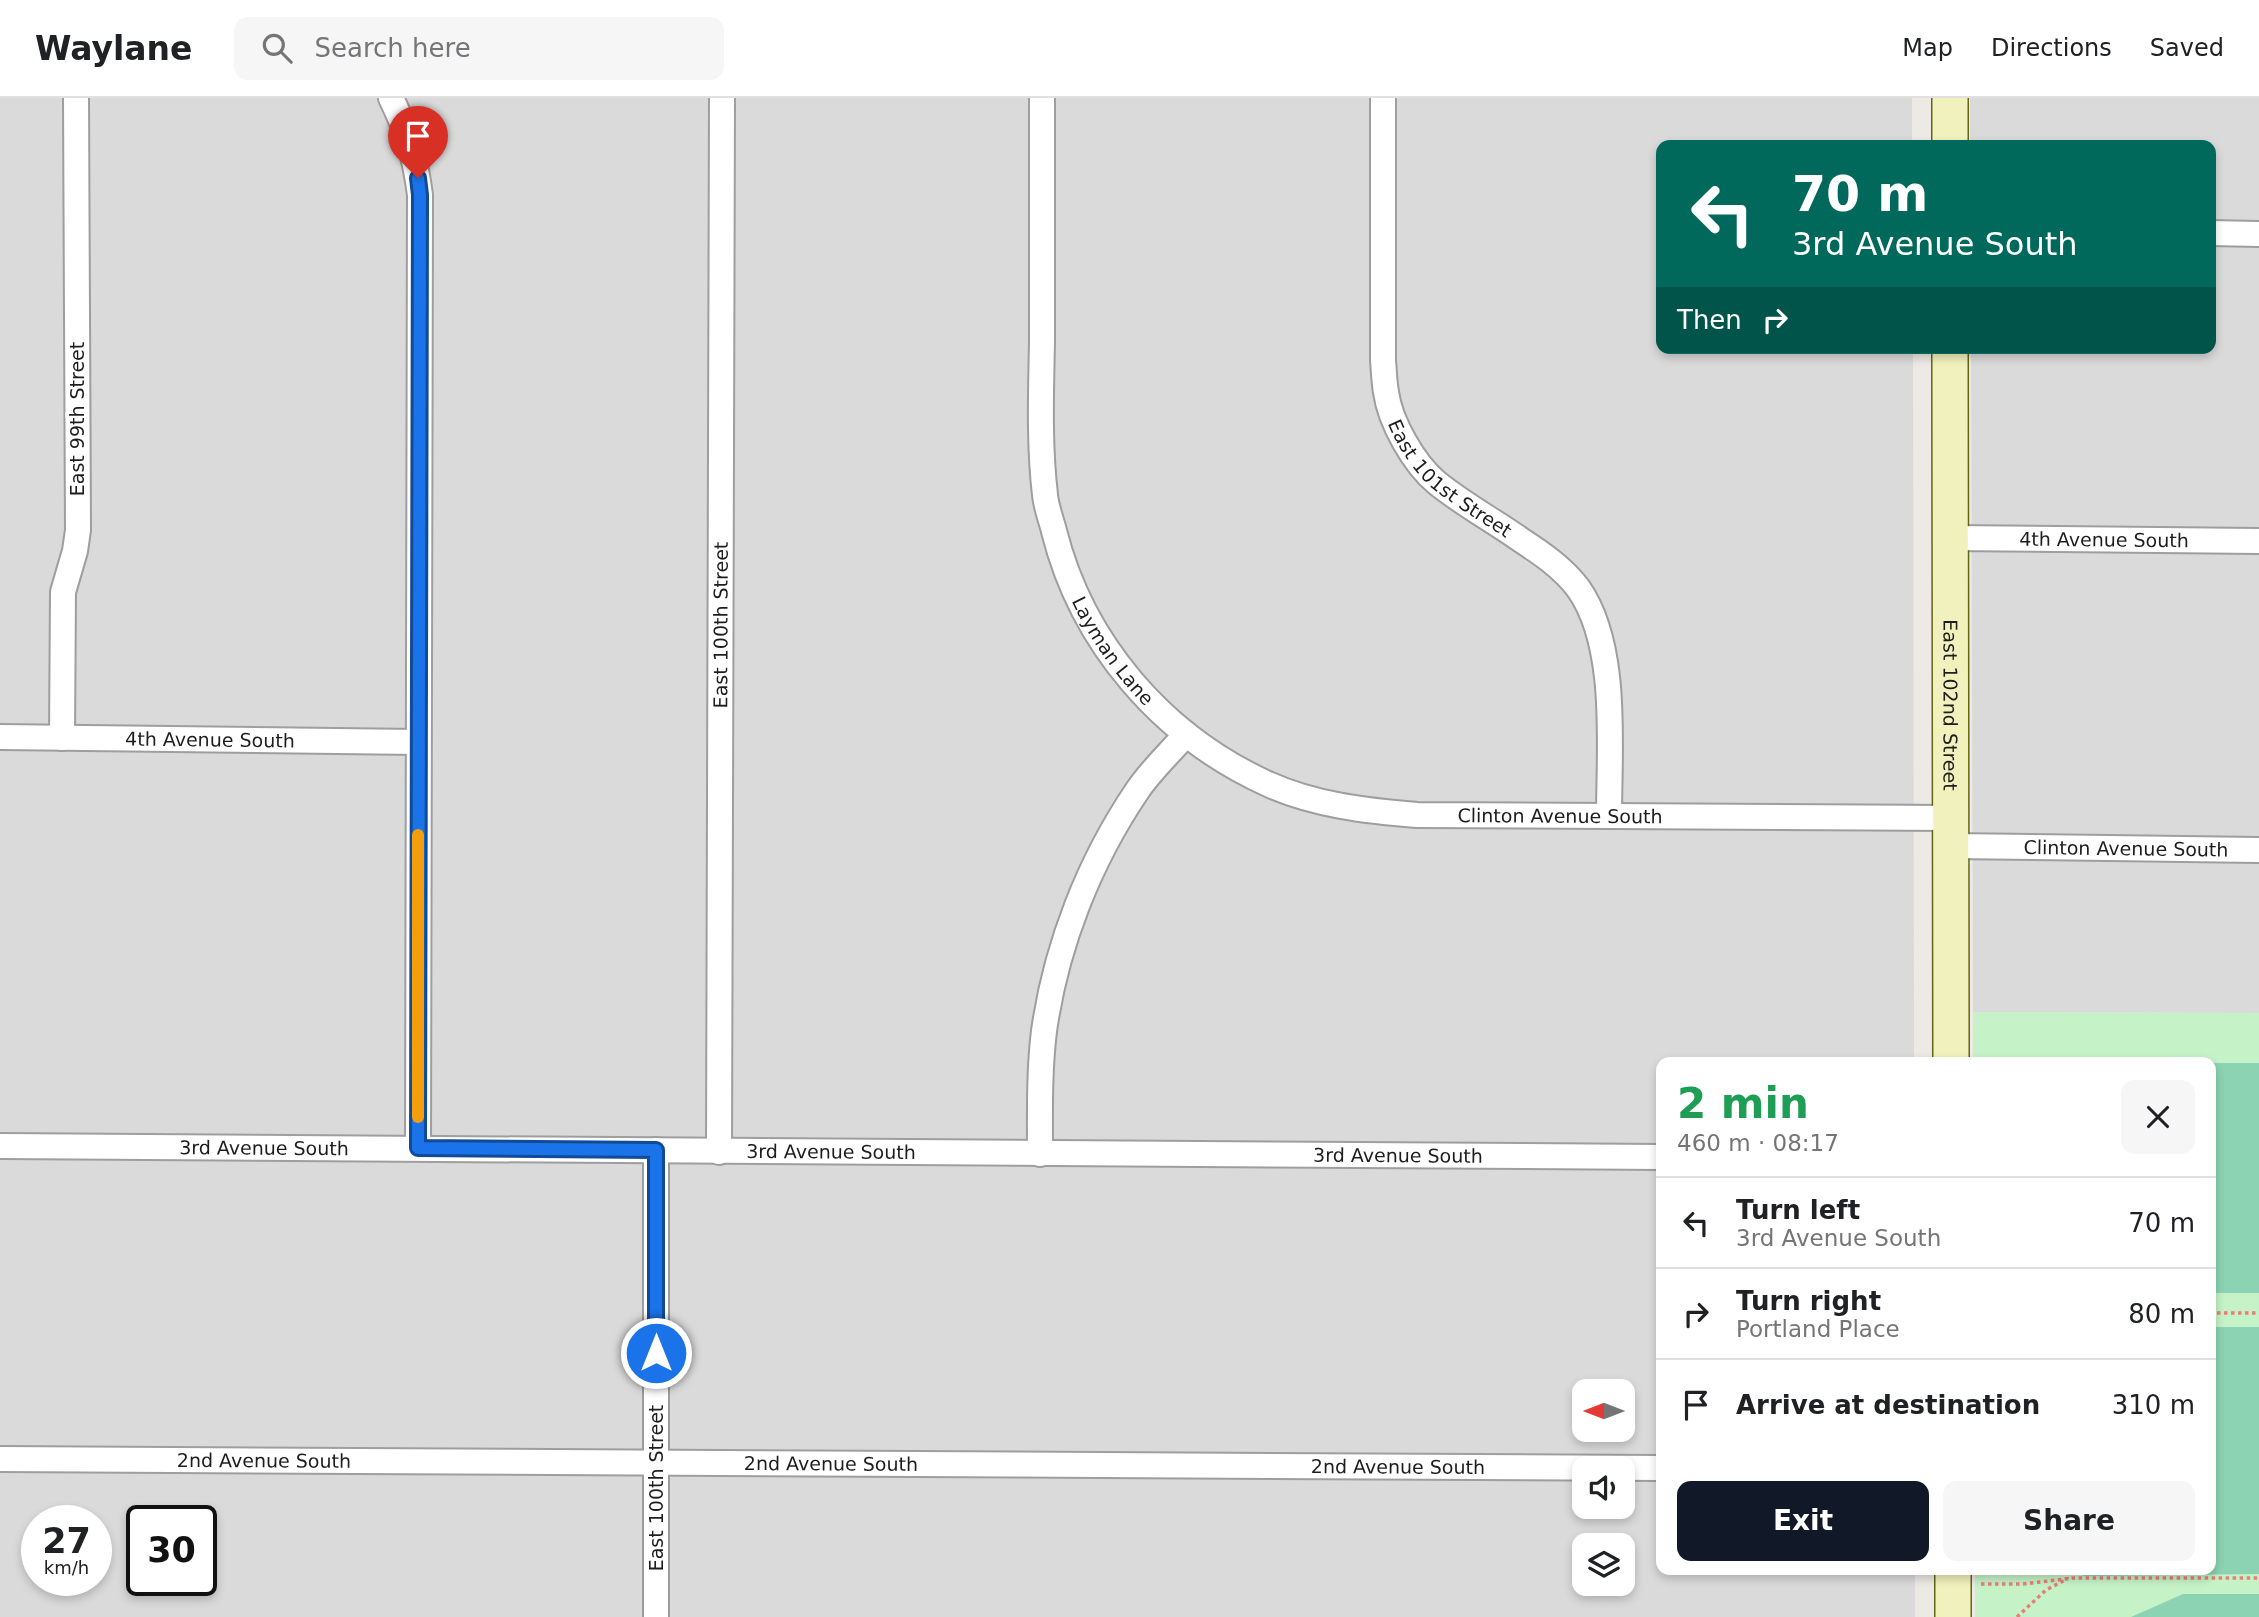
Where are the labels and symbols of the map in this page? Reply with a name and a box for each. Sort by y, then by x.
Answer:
pin [388,106,448,178]
street label: East 99th Street [66,342,88,496]
street label: East 101st Street [1384,416,1516,542]
street label: 4th Avenue South [2019,528,2189,551]
street label: East 100th Street [709,542,732,708]
street label: Layman Lane [1068,593,1158,710]
street label: East 102nd Street [1939,619,1962,791]
street label: 4th Avenue South [125,727,295,752]
street label: Clinton Avenue South [1457,804,1663,827]
street label: Clinton Avenue South [2023,836,2229,861]
street label: 3rd Avenue South [179,1136,349,1159]
street label: 3rd Avenue South [746,1140,916,1163]
street label: 3rd Avenue South [1313,1144,1483,1167]
position arrow [619,1316,693,1390]
north arrow [1572,1379,1634,1442]
street label: East 100th Street [645,1405,667,1571]
street label: 2nd Avenue South [177,1449,351,1472]
street label: 2nd Avenue South [744,1452,918,1475]
street label: 2nd Avenue South [1311,1455,1485,1478]
speed limit sign: 30 [126,1505,217,1596]

